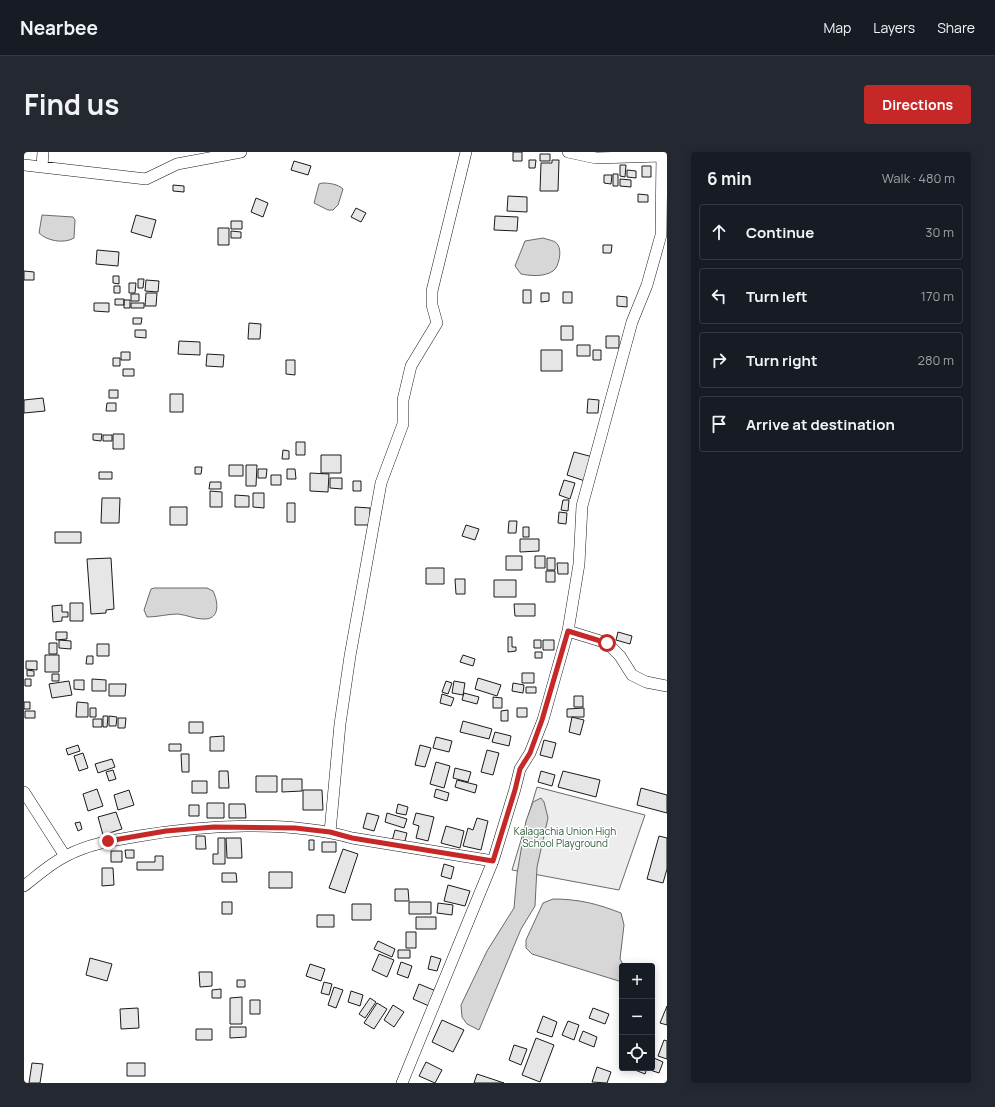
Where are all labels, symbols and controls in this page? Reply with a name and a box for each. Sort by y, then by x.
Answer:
text: Nearbee [20,15,98,41]
text: Map [823,18,851,37]
text: Layers [873,18,915,37]
text: Share [937,18,975,37]
text: Find us [24,85,119,123]
button: Directions [864,85,971,124]
text: 6 min [707,167,752,190]
text: Walk · 480 m [882,169,955,187]
icon: ahead [708,221,730,243]
text: Continue [746,222,814,243]
text: 30 m [925,223,954,241]
icon: left [708,285,730,307]
text: Turn left [746,286,808,307]
text: 170 m [921,287,954,305]
icon: right [708,349,730,371]
text: Turn right [746,350,817,371]
text: 280 m [917,351,954,369]
icon: arrive [708,413,730,435]
text: Arrive at destination [746,414,895,435]
route start [598,634,616,652]
park label: Kalagachia Union High School Playground [514,824,616,850]
route end [99,832,117,850]
map controls [619,963,655,1071]
button: + [619,963,655,999]
button: − [619,999,655,1035]
button: locate [619,1035,655,1071]

